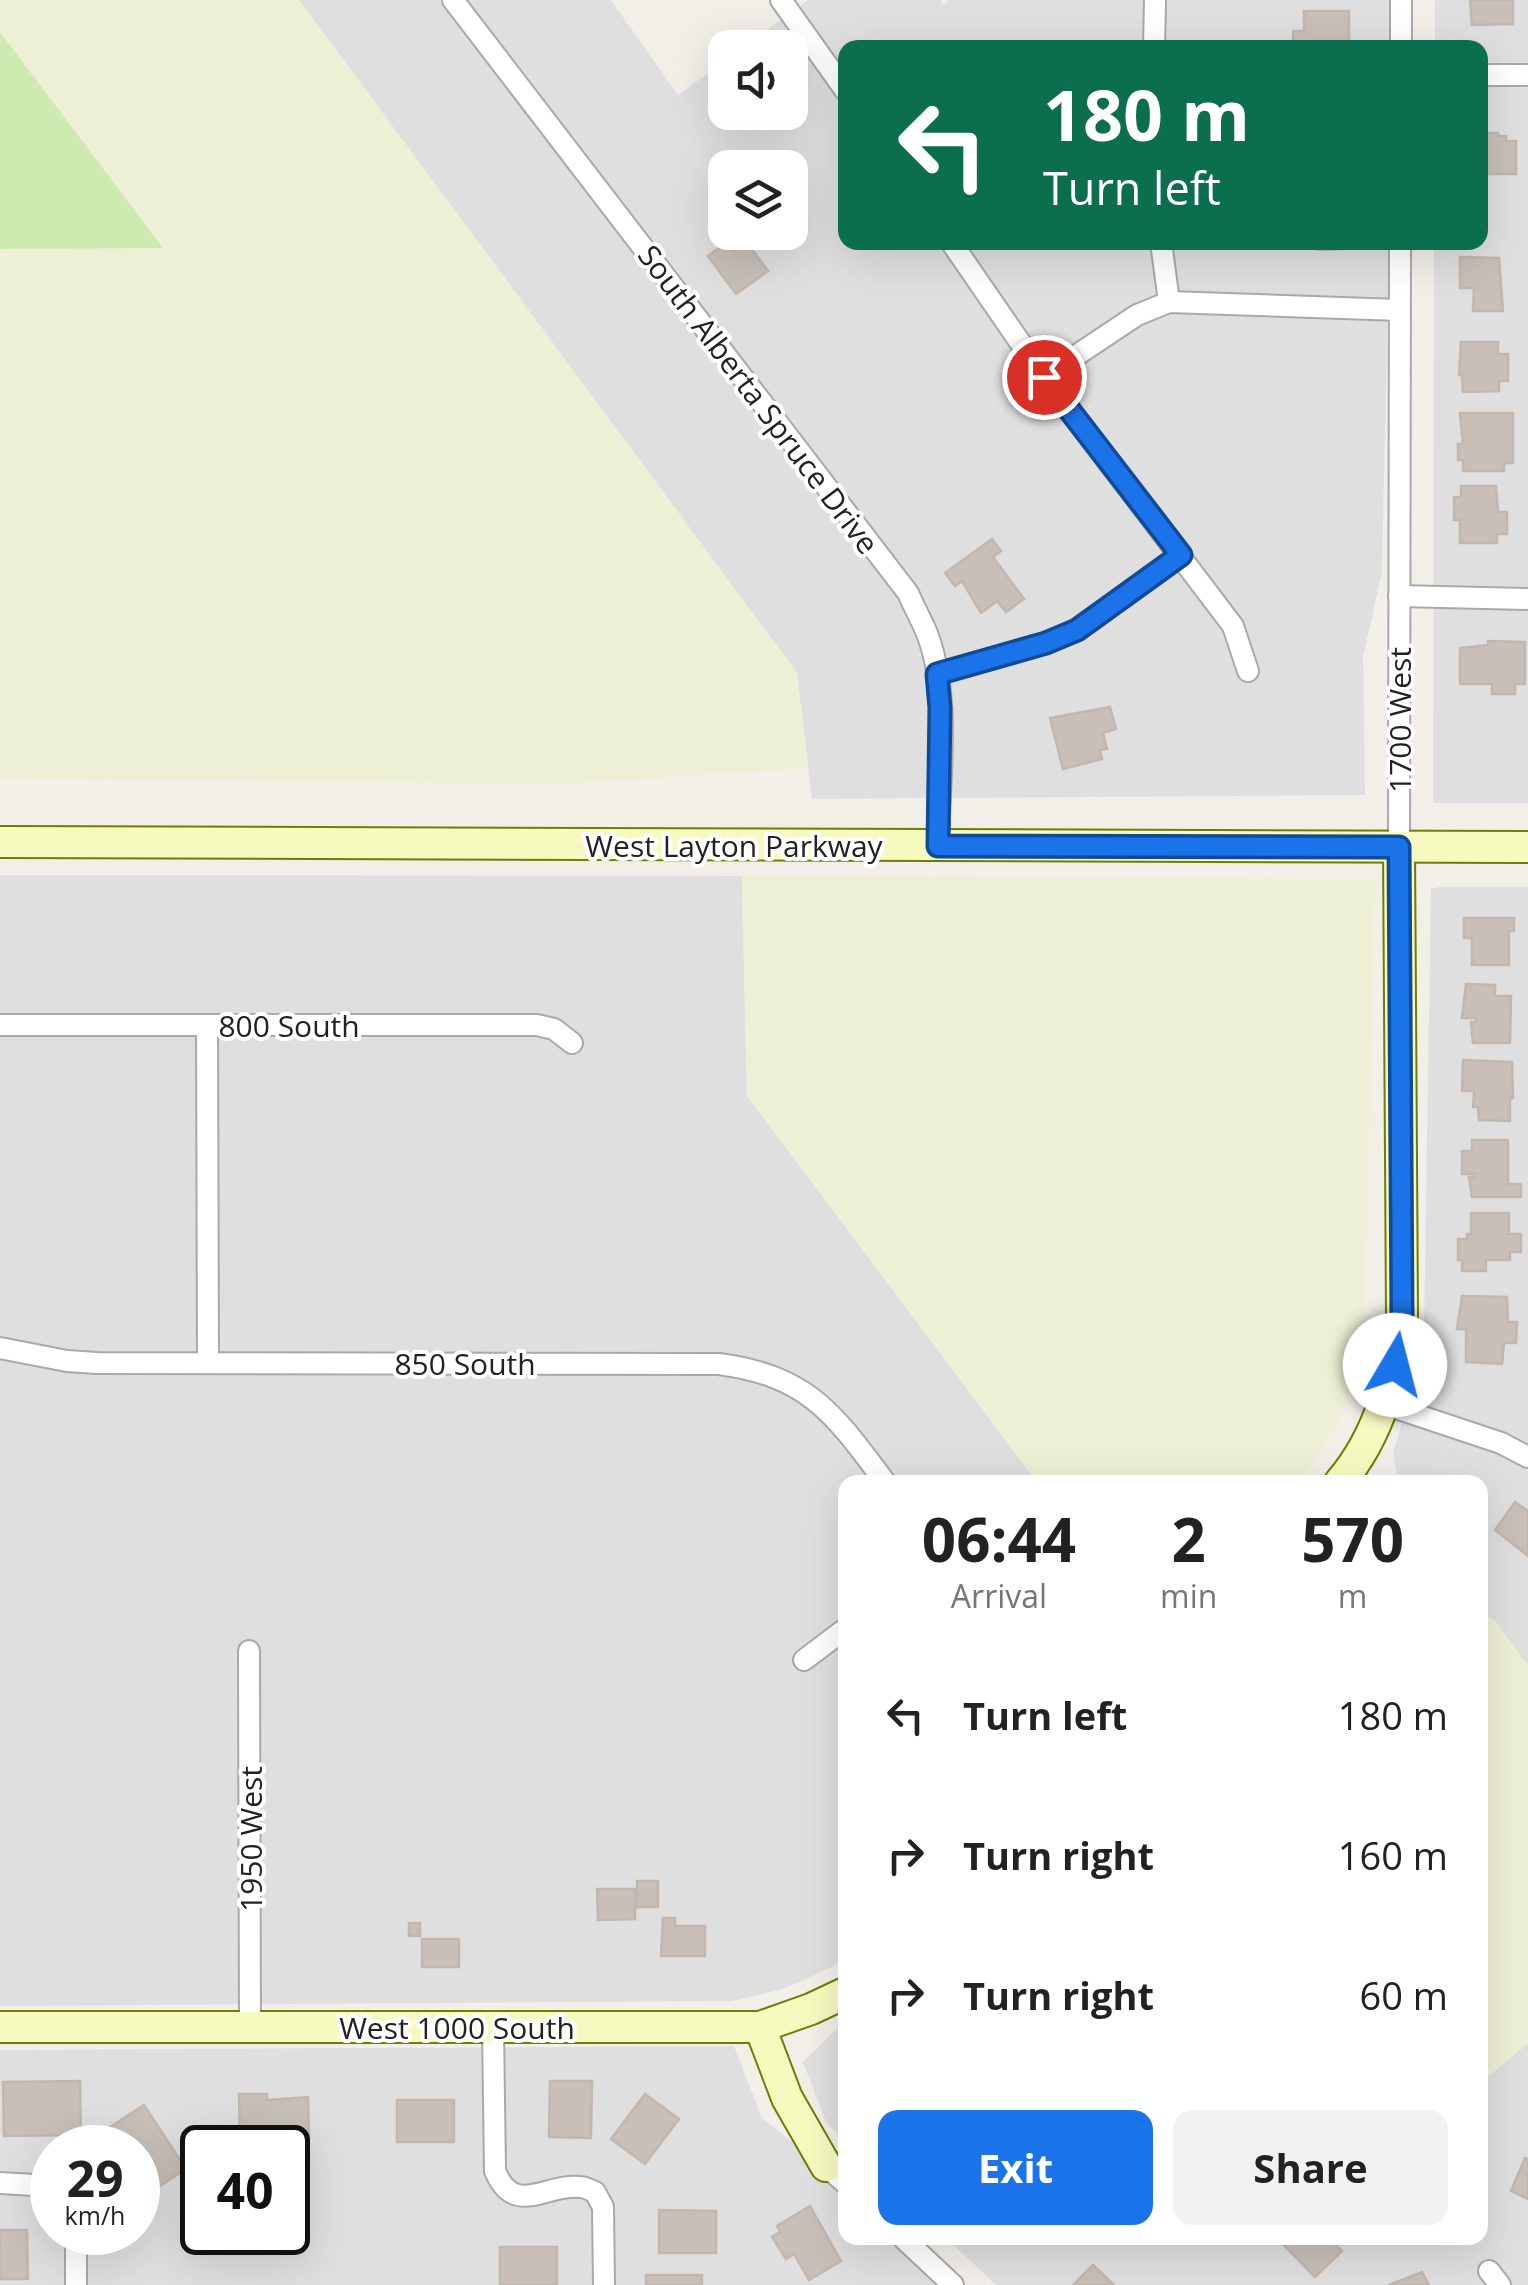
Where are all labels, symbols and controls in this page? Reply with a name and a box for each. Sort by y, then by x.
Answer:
map controls [708,30,808,250]
button: sound [708,30,808,130]
text: 180 m [1043,66,1250,162]
icon: left [878,80,1008,210]
button: layers [708,150,808,250]
text: Turn left [1043,157,1221,218]
street label: South Alberta Spruce Drive [629,236,889,562]
pin [1002,335,1087,420]
icon: arrive [1017,350,1072,405]
street label: 1700 West [1379,647,1420,793]
street label: West Layton Parkway [585,825,884,866]
street label: 800 South [218,1005,360,1046]
position arrow [1343,1313,1447,1417]
street label: 850 South [394,1343,536,1384]
text: 06:44 [922,1498,1076,1580]
text: 2 [1172,1498,1206,1580]
text: 570 [1301,1498,1404,1580]
text: Arrival [951,1574,1047,1617]
text: min [1160,1574,1217,1617]
text: m [1338,1574,1367,1617]
icon: left [878,1688,933,1743]
text: Turn left [963,1689,1127,1741]
text: 180 m [1338,1689,1448,1741]
street label: 1950 West [230,1766,271,1912]
icon: right [878,1828,933,1883]
text: Turn right [963,1829,1154,1881]
text: 160 m [1338,1829,1448,1881]
icon: right [878,1968,933,2023]
text: Turn right [963,1969,1154,2021]
text: 60 m [1359,1969,1448,2021]
street label: West 1000 South [339,2007,575,2048]
button: Exit [878,2110,1153,2225]
button: Share [1173,2110,1448,2225]
speed limit sign: 40 [180,2125,310,2255]
text: 29 [66,2144,124,2212]
text: km/h [65,2198,125,2232]

